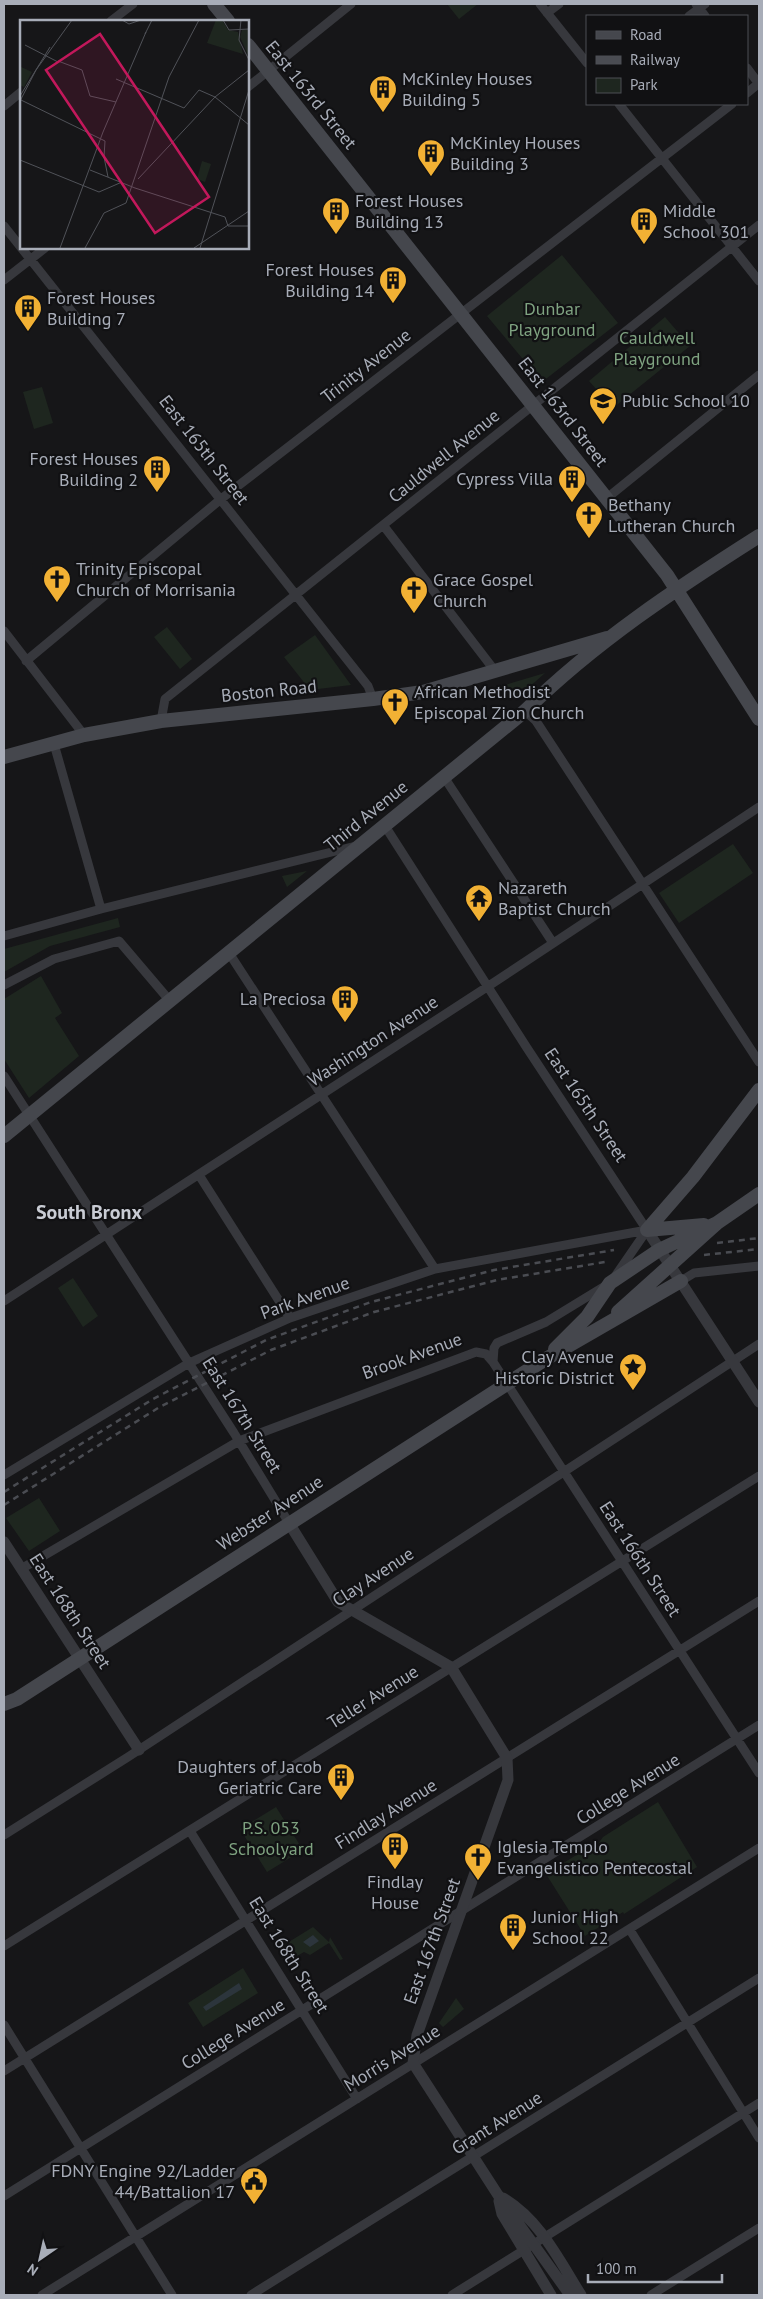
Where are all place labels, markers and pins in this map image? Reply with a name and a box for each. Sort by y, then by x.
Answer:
place label: McKinley Houses Building 5 [402,67,532,111]
building icon: McKinley Houses Building 5 [368,74,398,113]
place label: McKinley Houses Building 3 [450,131,580,175]
building icon: McKinley Houses Building 3 [416,138,446,177]
place label: Forest Houses Building 13 [355,189,463,233]
building icon: Forest Houses Building 13 [321,196,351,235]
place label: Middle School 301 [663,199,749,243]
building icon: Middle School 301 [629,206,659,245]
place label: Forest Houses Building 14 [266,258,374,302]
building icon: Forest Houses Building 14 [378,265,408,304]
place label: Forest Houses Building 7 [47,286,155,330]
building icon: Forest Houses Building 7 [13,293,43,332]
school or university icon: Public School 10 [588,386,618,425]
place label: Public School 10 [622,389,750,412]
place label: Forest Houses Building 2 [30,447,138,491]
building icon: Forest Houses Building 2 [142,454,172,493]
building icon: Cypress Villa [557,464,587,503]
place label: Cypress Villa [456,467,553,490]
place label: Bethany Lutheran Church [608,493,735,537]
church icon: Bethany Lutheran Church [574,500,604,539]
place label: Trinity Episcopal Church of Morrisania [76,557,236,601]
church icon: Trinity Episcopal Church of Morrisania [42,564,72,603]
place label: Grace Gospel Church [433,568,534,612]
church icon: Grace Gospel Church [399,575,429,614]
place label: African Methodist Episcopal Zion Church [414,680,584,724]
church icon: African Methodist Episcopal Zion Church [380,687,410,726]
place label: Nazareth Baptist Church [498,876,611,920]
temple icon: Nazareth Baptist Church [464,883,494,922]
building icon: La Preciosa [330,984,360,1023]
place label: La Preciosa [240,987,326,1010]
place label: Clay Avenue Historic District [495,1345,614,1389]
place icon: Clay Avenue Historic District [618,1352,648,1391]
place label: Daughters of Jacob Geriatric Care [177,1755,322,1799]
building icon: Daughters of Jacob Geriatric Care [326,1762,356,1801]
building icon: Findlay House [380,1831,410,1870]
place label: Iglesia Templo Evangelistico Pentecostal [497,1835,693,1879]
church icon: Iglesia Templo Evangelistico Pentecostal [463,1842,493,1881]
place label: Findlay House [367,1870,424,1914]
place label: Junior High School 22 [531,1905,619,1949]
building icon: Junior High School 22 [498,1912,528,1951]
place label: FDNY Engine 92/Ladder 44/Battalion 17 [51,2159,235,2203]
public building icon: FDNY Engine 92/Ladder 44/Battalion 17 [239,2166,269,2205]

